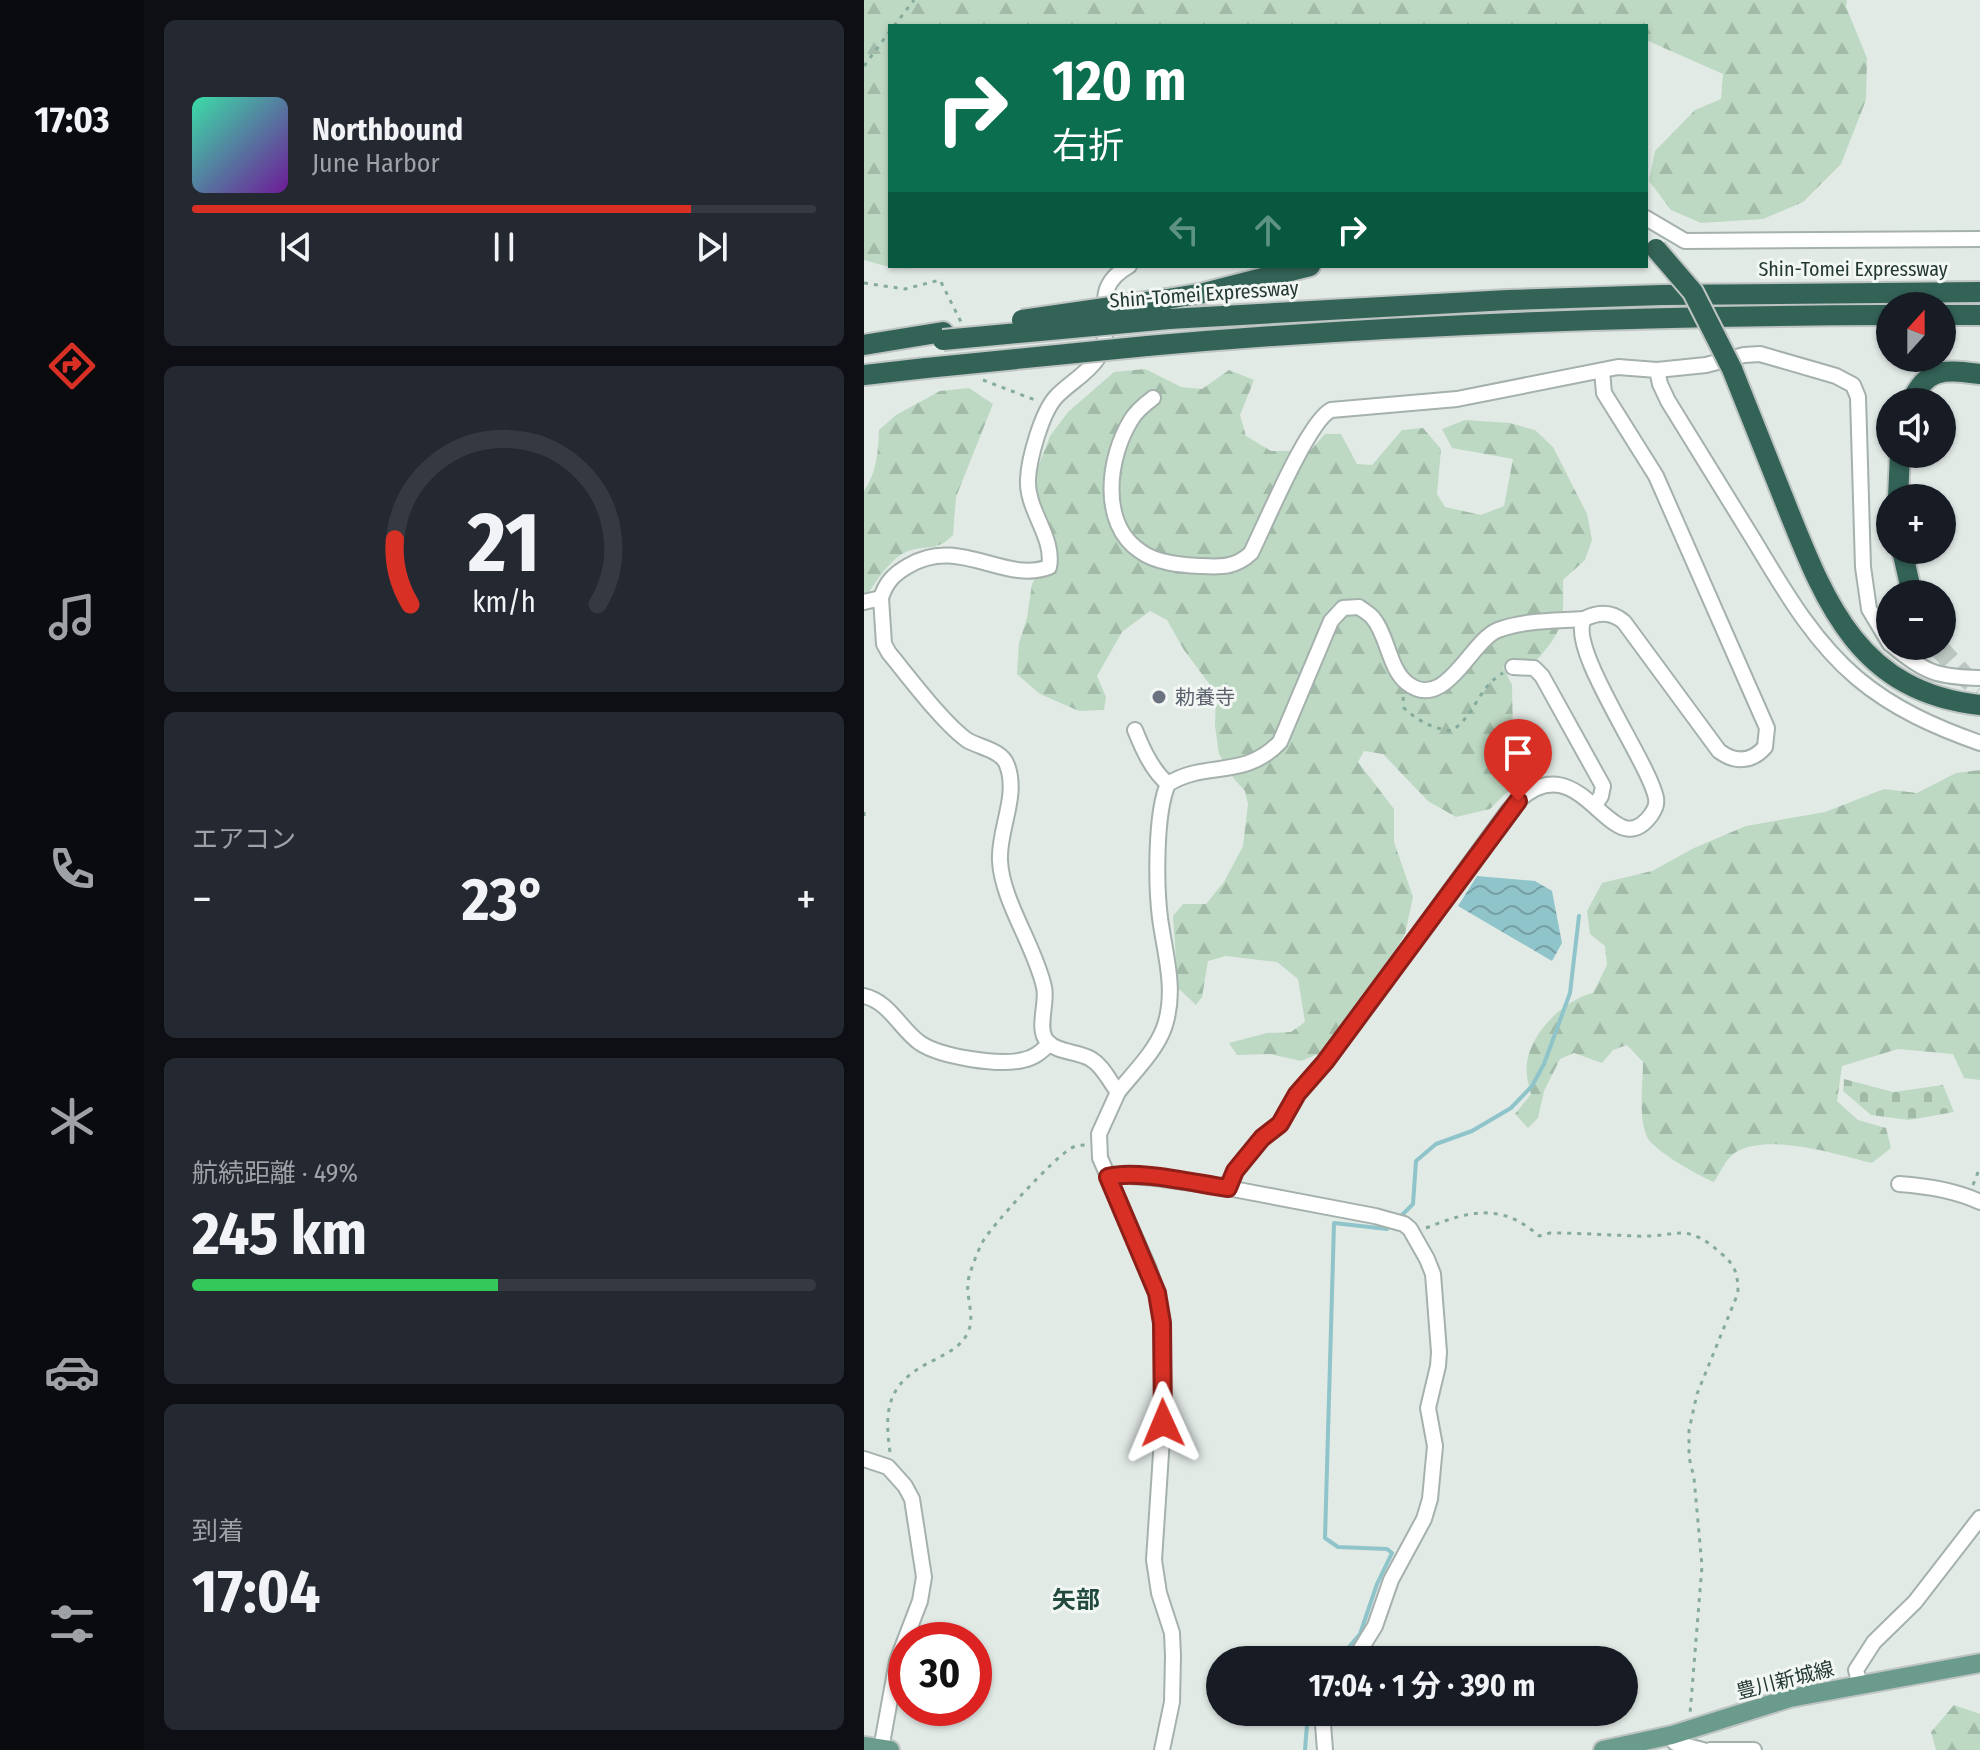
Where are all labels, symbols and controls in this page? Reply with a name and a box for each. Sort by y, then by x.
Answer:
text: 120 m [1052,48,1187,115]
icon: right [920,56,1024,160]
text: 17:03 [34,98,110,142]
text: Northbound [312,112,463,148]
text: 右折 [1052,124,1124,168]
text: June Harbor [312,148,440,179]
icon: left [1162,208,1206,252]
icon: ahead [1246,208,1290,252]
icon: right [1330,208,1374,252]
icon: previous [274,225,318,269]
icon: pause [482,225,526,269]
icon: next [690,225,734,269]
street label: Shin-Tomei Expressway [1758,257,1948,281]
street label: Shin-Tomei Expressway [1109,275,1299,313]
north arrow [1876,292,1956,372]
map controls [1876,292,1956,660]
icon: directions [44,338,100,394]
button: sound [1876,388,1956,468]
button: + [1876,484,1956,564]
text: 21 [467,493,540,593]
button: − [1876,580,1956,660]
text: km/h [472,585,536,620]
icon: music [44,589,100,645]
place label: 勅養寺 [1175,685,1235,709]
marker: 勅養寺 [1150,688,1168,706]
pin [1484,719,1552,801]
icon: arrive [1496,731,1540,775]
text: エアコン [192,824,296,855]
icon: phone [44,841,100,897]
text: 23° [462,864,546,936]
text: − [192,873,212,926]
text: + [796,873,816,926]
icon: climate [44,1093,100,1149]
text: 航続距離 · 49% [192,1158,358,1189]
text: 245 km [192,1198,367,1270]
icon: car [44,1344,100,1400]
position arrow [1121,1381,1205,1465]
text: 到着 [192,1516,244,1547]
text: 17:04 [192,1556,320,1628]
district label: 矢部 [1052,1586,1100,1614]
icon: filters [44,1596,100,1652]
speed limit sign: 30 [888,1622,992,1726]
street label: 豊川新城線 [1734,1656,1836,1704]
text: 17:04 · 1 分 · 390 m [1309,1668,1535,1704]

